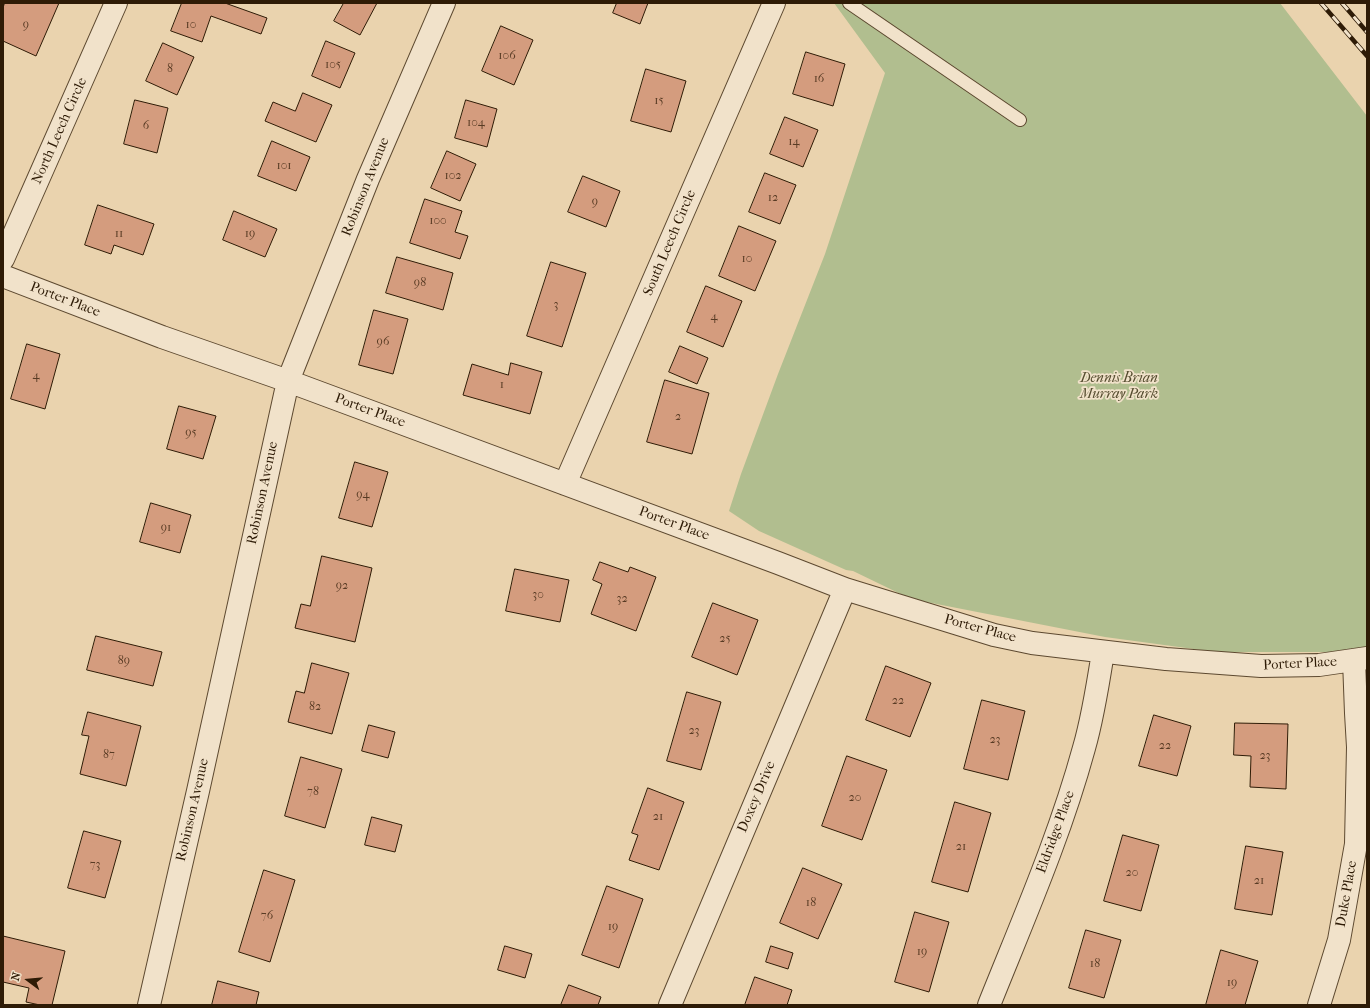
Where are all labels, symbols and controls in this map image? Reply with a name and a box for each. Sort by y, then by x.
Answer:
house number: 9 [23,18,29,32]
house number: 10 [186,18,196,32]
house number: 106 [498,49,516,63]
house number: 105 [325,58,341,72]
house number: 8 [167,62,173,76]
house number: 16 [814,72,824,86]
street label: North Leech Circle [29,75,91,187]
house number: 15 [654,94,664,108]
house number: 104 [467,116,485,130]
house number: 6 [143,119,149,133]
street label: Robinson Avenue [339,135,393,239]
house number: 14 [788,135,800,149]
house number: 101 [276,159,292,173]
house number: 102 [444,169,462,183]
street label: South Leech Circle [640,187,700,299]
house number: 12 [768,191,778,205]
house number: 9 [592,195,598,209]
house number: 100 [429,214,447,228]
house number: 11 [115,227,123,241]
house number: 19 [245,227,255,241]
house number: 10 [742,252,752,266]
house number: 98 [414,276,426,290]
street label: Porter Place [27,279,103,321]
house number: 3 [554,298,558,312]
house number: 4 [710,310,718,324]
house number: 96 [377,335,389,349]
house number: 4 [32,369,40,383]
park label: Dennis Brian Murray Park [1080,371,1158,404]
house number: 1 [500,378,504,392]
street label: Porter Place [332,390,408,432]
house number: 2 [675,410,681,424]
house number: 95 [185,426,197,440]
street label: Robinson Avenue [244,440,282,546]
house number: 94 [356,488,370,502]
street label: Porter Place [636,503,712,545]
house number: 91 [161,521,171,535]
house number: 92 [336,579,348,593]
house number: 30 [532,588,544,602]
house number: 32 [616,592,628,606]
street label: Porter Place [942,611,1018,647]
house number: 25 [719,632,731,646]
house number: 89 [118,654,130,668]
street label: Porter Place [1263,654,1337,674]
house number: 22 [892,694,904,708]
house number: 82 [309,700,321,714]
house number: 23 [688,724,700,738]
house number: 23 [989,733,1001,747]
house number: 22 [1159,739,1171,753]
house number: 87 [103,748,115,762]
house number: 23 [1259,749,1271,763]
street label: Robinson Avenue [173,757,213,863]
street label: Doxey Drive [734,759,780,835]
house number: 78 [307,785,319,799]
street label: Eldridge Place [1033,788,1079,876]
house number: 20 [849,791,861,805]
house number: 21 [653,810,663,824]
house number: 21 [956,840,966,854]
house number: 73 [90,858,100,872]
street label: Duke Place [1333,859,1361,929]
house number: 20 [1126,866,1138,880]
house number: 21 [1254,874,1264,888]
house number: 18 [806,896,816,910]
house number: 76 [261,909,273,923]
house number: 19 [608,920,618,934]
house number: 19 [917,945,927,959]
house number: 18 [1090,957,1100,971]
north arrow [8,960,48,1000]
text: N [9,971,23,982]
house number: 19 [1227,976,1237,990]

